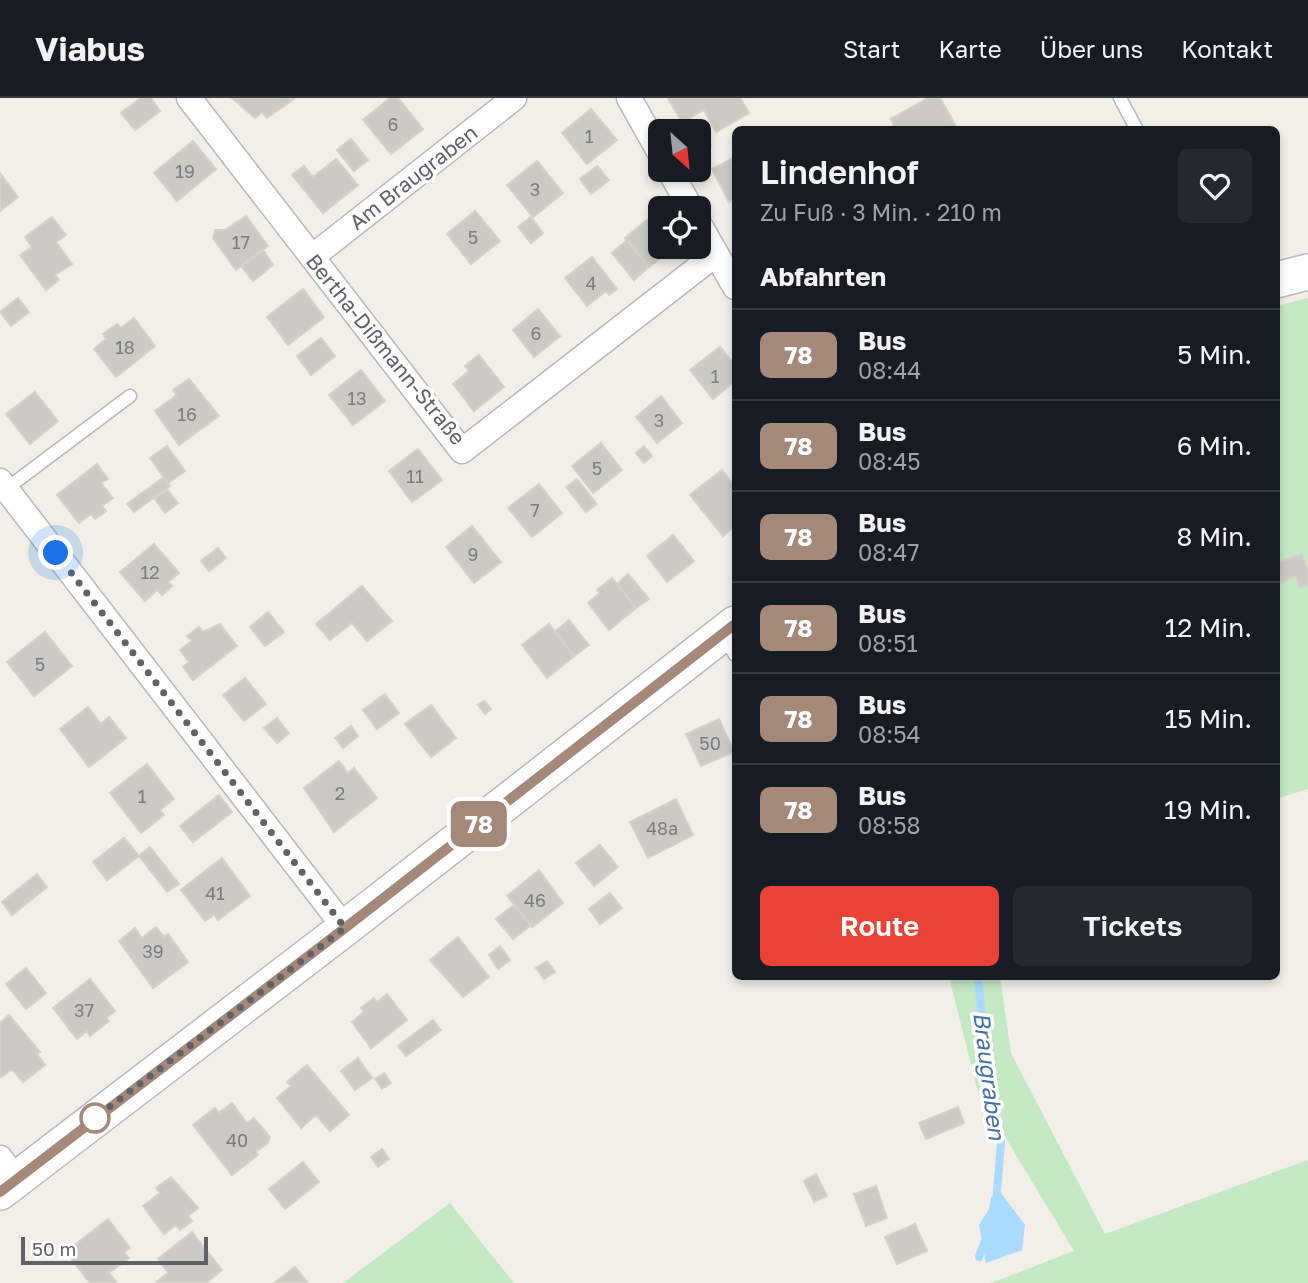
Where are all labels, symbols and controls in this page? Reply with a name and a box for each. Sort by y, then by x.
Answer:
text: Viabus [35,29,145,68]
text: Start [843,34,900,63]
text: Karte [938,34,1002,63]
text: Über uns [1040,34,1143,63]
text: Kontakt [1181,34,1273,63]
house number: 6 [388,113,398,135]
street label: Am Braugraben [344,119,482,235]
north arrow [648,119,710,182]
map controls [648,119,711,259]
house number: 1 [585,125,594,147]
button: heart [1178,149,1252,223]
text: Lindenhof [760,152,919,191]
house number: 19 [175,160,195,182]
house number: 3 [530,178,540,200]
button: locate [648,196,711,259]
text: Zu Fuß · 3 Min. · 210 m [760,198,1002,226]
house number: 5 [468,226,478,248]
house number: 17 [232,231,250,253]
street label: Bertha-Dißmann-Straße [301,248,471,450]
text: Abfahrten [760,261,886,292]
house number: 4 [586,272,597,294]
house number: 6 [531,322,541,344]
text: Bus [858,325,906,356]
house number: 18 [115,336,135,358]
text: 5 Min. [1177,339,1252,370]
text: 78 [784,340,813,369]
text: 08:44 [858,356,921,384]
house number: 1 [711,365,720,387]
house number: 13 [347,387,367,409]
house number: 16 [177,403,197,425]
house number: 3 [654,409,664,431]
text: Bus [858,416,906,447]
text: 6 Min. [1177,430,1252,461]
text: 78 [784,431,813,460]
text: 08:45 [858,447,921,475]
house number: 5 [592,457,602,479]
house number: 11 [406,465,424,487]
house number: 7 [530,499,540,521]
text: Bus [858,507,906,538]
text: 8 Min. [1177,521,1252,552]
text: 78 [784,522,813,551]
your location [38,535,73,570]
text: 08:47 [858,538,919,566]
house number: 9 [468,543,478,565]
house number: 12 [140,561,160,583]
text: Bus [858,598,906,629]
text: 12 Min. [1165,612,1252,643]
text: 78 [784,613,813,642]
text: 08:51 [858,629,918,657]
house number: 5 [35,653,45,675]
text: Bus [858,689,906,720]
text: 15 Min. [1165,703,1252,734]
text: 78 [784,704,813,733]
text: 08:54 [858,720,921,748]
house number: 50 [699,732,721,754]
text: Bus [858,780,906,811]
house number: 2 [335,782,345,804]
house number: 1 [138,785,147,807]
text: 19 Min. [1164,794,1252,825]
text: 78 [784,795,813,824]
line badge: 78 [448,801,510,847]
text: 78 [465,809,493,838]
text: 08:58 [858,811,921,839]
house number: 48a [646,817,678,839]
house number: 41 [205,882,225,904]
button: Route [760,886,999,966]
button: Tickets [1013,886,1252,966]
house number: 46 [524,889,546,911]
house number: 39 [142,940,164,962]
house number: 37 [74,999,94,1021]
water label: Braugraben [968,1010,1012,1142]
unlabelled marker [80,1103,110,1133]
house number: 40 [226,1129,248,1151]
scale bar [21,1234,208,1266]
text: 50 m [32,1237,76,1260]

